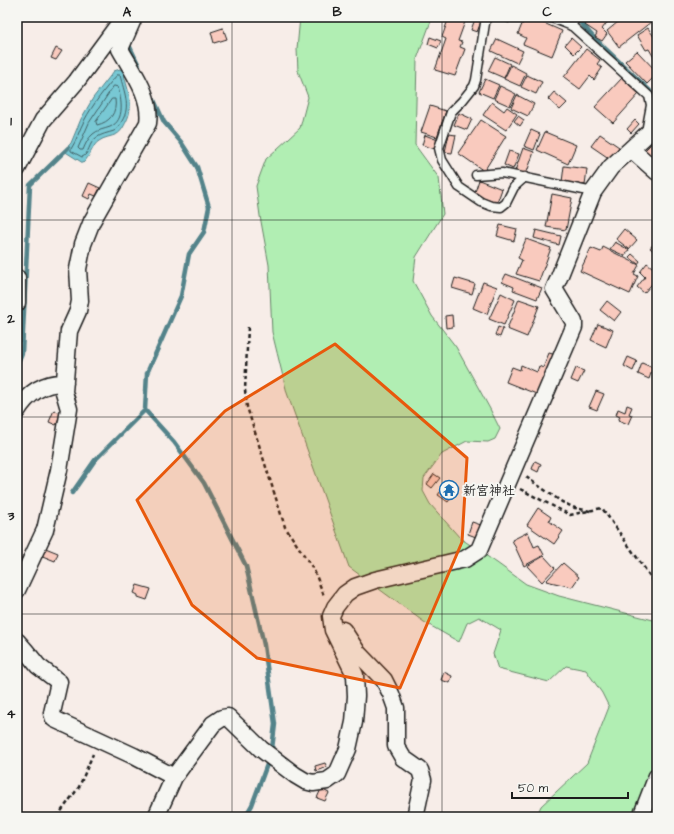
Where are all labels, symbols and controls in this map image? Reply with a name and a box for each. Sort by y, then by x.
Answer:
text: A [123,3,132,21]
text: B [332,3,342,21]
text: C [542,3,552,21]
text: 1 [10,112,12,130]
text: 2 [6,310,15,328]
temple icon: 新宮神社 [438,479,460,501]
place label: 新宮神社 [463,482,515,500]
text: 3 [7,507,15,525]
text: 4 [7,705,16,723]
scale bar [512,774,628,800]
text: 50 m [518,780,549,797]

